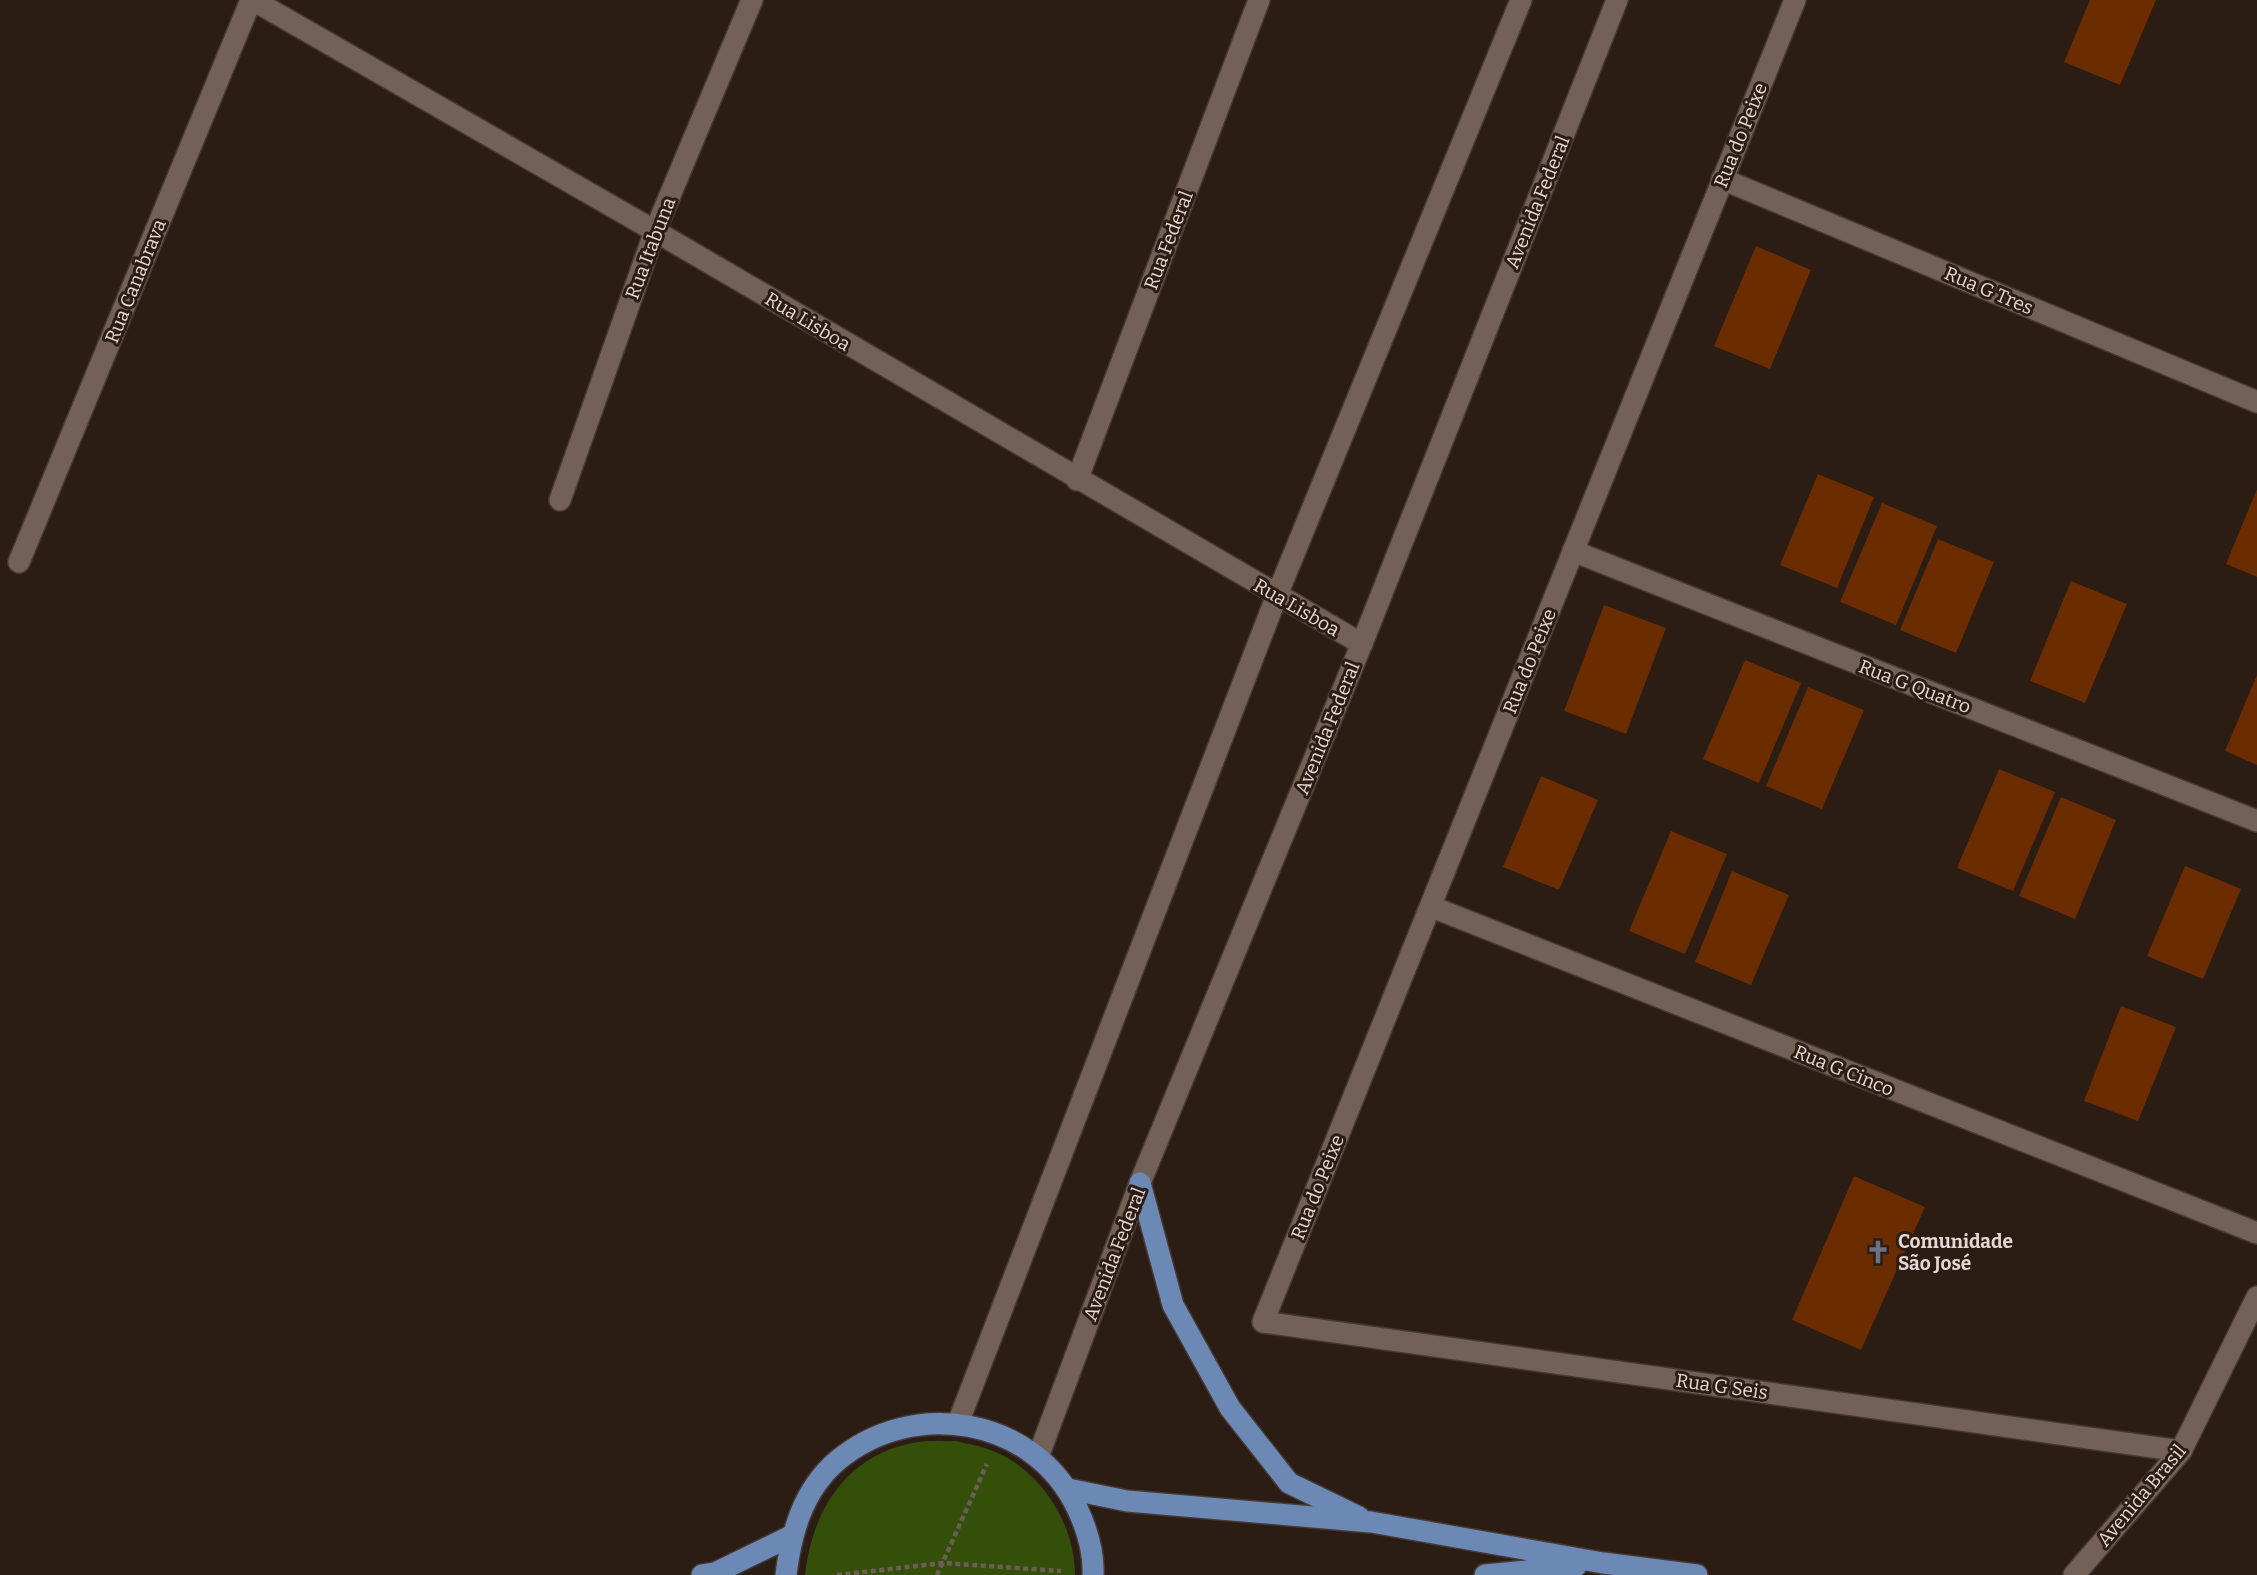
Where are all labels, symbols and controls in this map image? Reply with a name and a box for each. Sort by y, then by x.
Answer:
street label: Rua do Peixe [1709,79,1772,191]
street label: Avenida Federal [1500,133,1575,272]
street label: Rua Federal [1139,188,1198,293]
street label: Rua Itabuna [621,193,681,302]
street label: Rua Canabrava [100,215,171,346]
street label: Rua G Tres [1941,261,2037,319]
street label: Rua Lisboa [761,287,855,356]
street label: Rua Lisboa [1250,574,1344,642]
street label: Rua do Peixe [1498,605,1561,717]
street label: Rua G Quatro [1856,655,1974,718]
street label: Avenida Federal [1290,659,1365,798]
street label: Rua G Cinco [1791,1040,1897,1101]
street label: Rua do Peixe [1286,1131,1349,1243]
street label: Avenida Federal [1078,1184,1150,1324]
place label: Comunidade São José [1898,1230,2013,1275]
church icon: Comunidade São José [1864,1238,1892,1266]
street label: Rua G Seis [1675,1369,1769,1404]
street label: Avenida Brasil [2092,1440,2191,1551]

